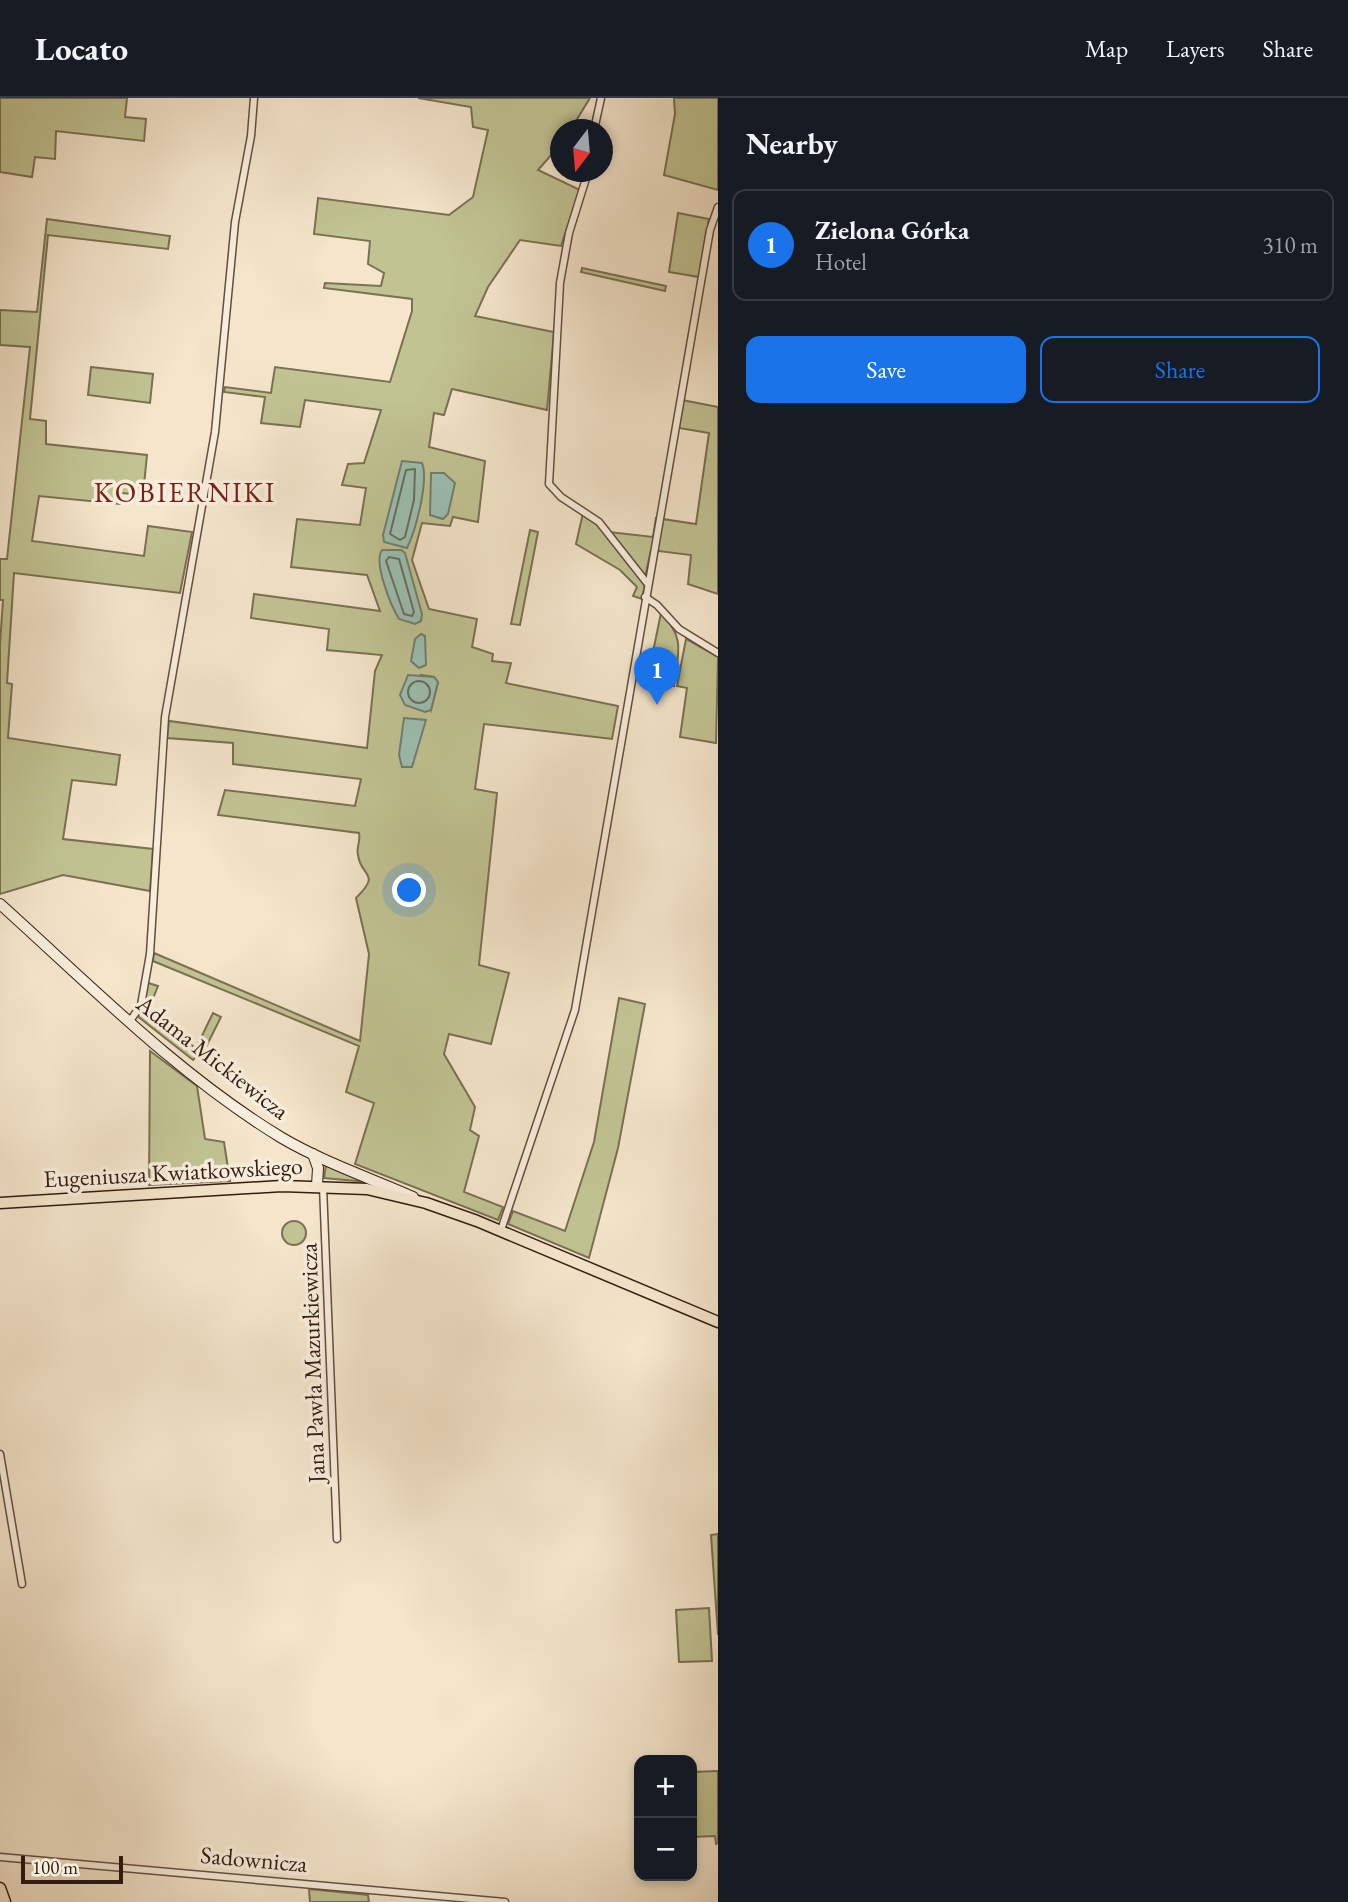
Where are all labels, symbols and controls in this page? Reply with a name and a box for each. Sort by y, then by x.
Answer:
text: Locato [35,27,128,70]
text: Map [1085,33,1128,64]
text: Layers [1166,33,1225,64]
text: Share [1263,33,1313,64]
north arrow [550,119,613,182]
text: Nearby [746,124,838,163]
text: Zielona Górka [815,213,969,247]
text: 1 [765,230,777,260]
text: 310 m [1262,230,1318,260]
text: Hotel [815,247,867,277]
button: Save [746,336,1026,403]
button: Share [1040,336,1320,403]
district label: KOBIERNIKI [94,474,276,510]
pin: 1 [634,647,680,705]
your location [392,873,426,907]
street label: Adama Mickiewicza [130,987,296,1126]
street label: Eugeniusza Kwiatkowskiego [42,1150,304,1194]
street label: Jana Pawła Mazurkiewicza [292,1242,332,1485]
map controls [634,1755,697,1881]
button: + [634,1755,697,1818]
button: − [634,1818,697,1881]
street label: Sadownicza [199,1839,309,1879]
scale bar [21,1853,122,1885]
text: 100 m [32,1855,78,1880]

